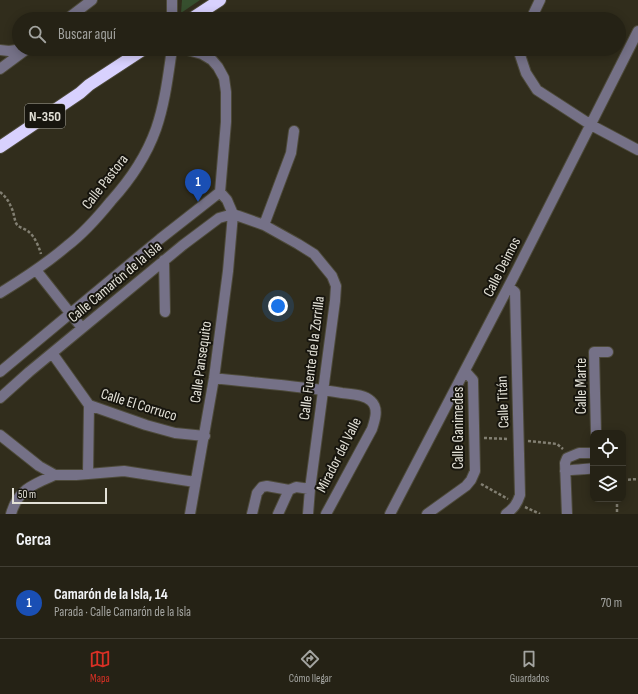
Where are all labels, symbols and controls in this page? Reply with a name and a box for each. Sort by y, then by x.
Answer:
search box [12,12,626,56]
icon: search [26,23,48,45]
text: Buscar aquí [58,25,116,44]
road number: N-350 [25,104,65,128]
street label: Calle Pastora [78,151,133,213]
pin: 1 [185,169,211,202]
street label: Calle Deimos [479,234,525,300]
street label: Calle Camarón de la Isla [64,237,166,327]
street label: Calle Fuente de la Zorrilla [295,295,329,421]
your location [268,296,288,316]
street label: Calle Pansequito [186,320,216,404]
street label: Calle Marte [572,358,591,414]
street label: Calle Titán [493,375,513,429]
street label: Calle El Corruco [99,384,179,426]
street label: Calle Ganimedes [449,387,468,469]
street label: Mirador del Valle [312,414,366,496]
map controls [590,430,626,502]
button: locate [590,430,626,466]
button: layers [590,466,626,502]
scale bar [12,486,107,505]
text: 50 m [18,488,36,501]
text: Cerca [16,530,51,550]
text: Camarón de la Isla, 14 [54,585,168,604]
text: 1 [26,595,32,611]
text: 70 m [601,595,622,611]
text: Parada · Calle Camarón de la Isla [54,604,191,620]
tab: Mapa [89,648,111,685]
tab: Cómo llegar [289,648,332,685]
tab: Guardados [510,648,549,685]

